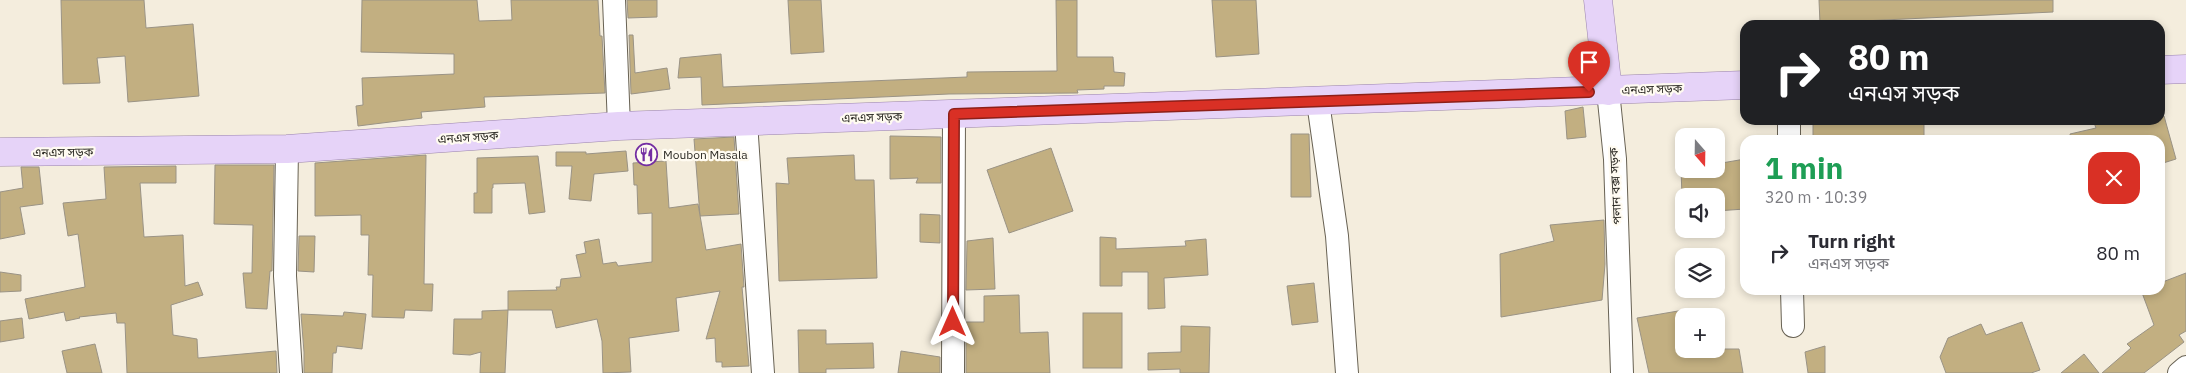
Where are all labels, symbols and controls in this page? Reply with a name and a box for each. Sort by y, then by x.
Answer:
text: 80 m [1848,34,1930,80]
icon: right [1765,40,1830,105]
pin [1568,41,1610,92]
icon: arrive [1575,48,1603,76]
text: এনএস সড়ক [1848,78,1959,107]
street label: এনএস সড়ক [1621,80,1683,98]
street label: এনএস সড়ক [841,108,903,126]
street label: এনএস সড়ক [437,127,499,147]
north arrow [1675,128,1725,178]
map controls [1675,128,1725,358]
restaurant icon: Moubon Masala [635,142,659,166]
street label: এনএস সড়ক [32,144,94,160]
place label: Moubon Masala [663,147,748,162]
street label: পলান বক্স সড়ক [1605,147,1625,225]
text: 1 min [1765,148,1843,187]
button: close [2088,152,2140,204]
text: 320 m · 10:39 [1765,187,1867,207]
button: sound [1675,188,1725,238]
text: Turn right [1808,229,1895,253]
icon: right [1765,239,1793,267]
text: 80 m [2096,241,2140,265]
button: layers [1675,248,1725,298]
text: এনএস সড়ক [1808,253,1889,273]
position arrow [926,295,978,347]
button: + [1675,308,1725,358]

